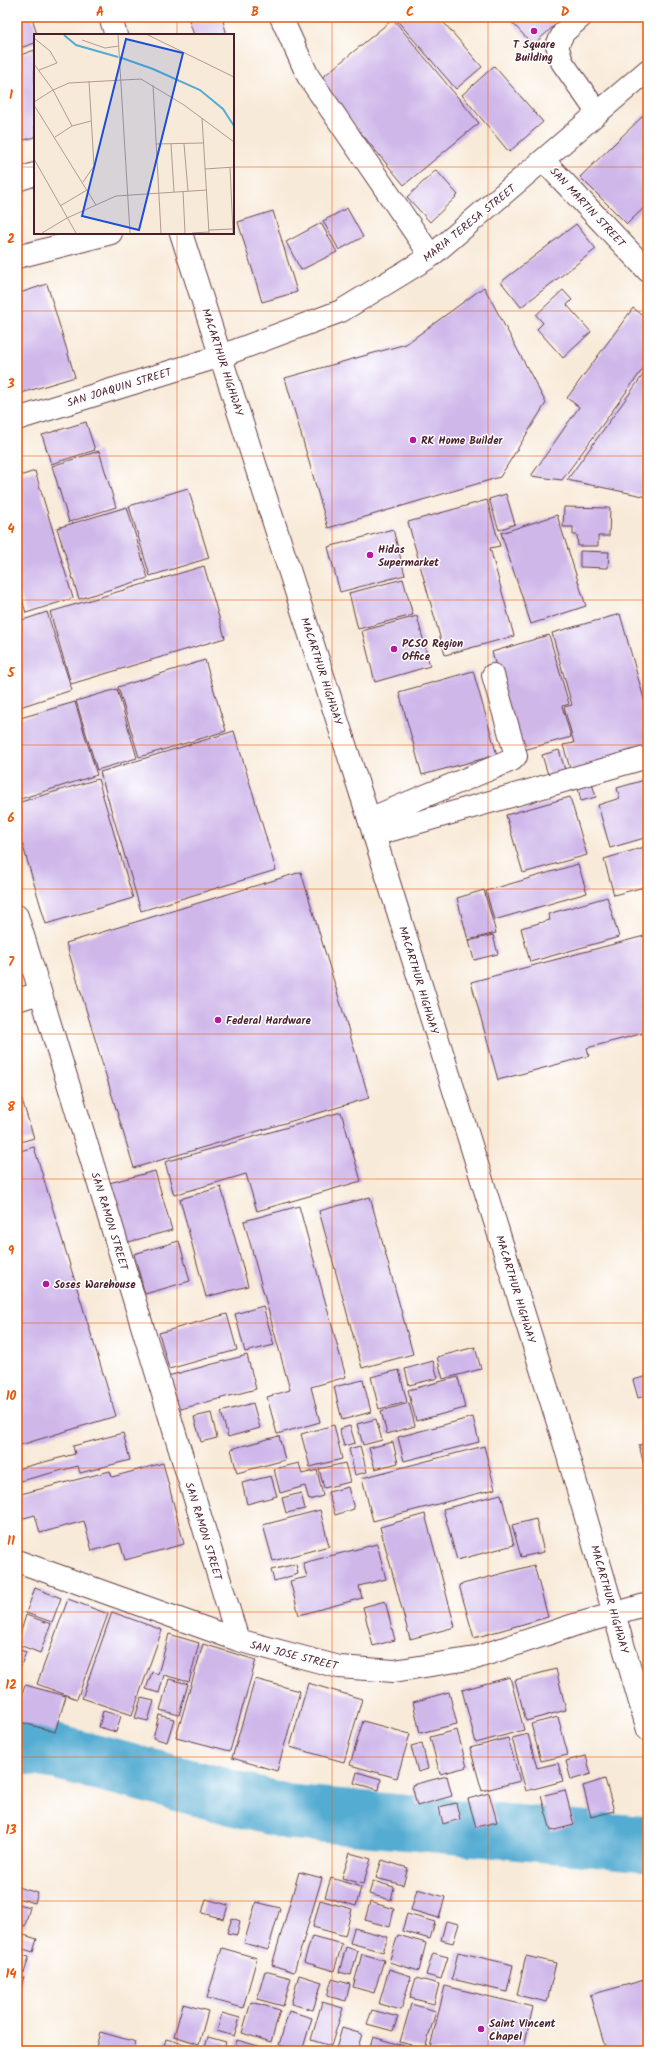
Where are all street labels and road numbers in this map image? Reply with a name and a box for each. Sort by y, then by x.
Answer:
street label: SAN MARTIN STREET [545,163,630,253]
street label: MARIA TERESA STREET [419,180,521,267]
street label: MACARTHUR HIGHWAY [196,306,248,419]
street label: SAN JOAQUIN STREET [65,363,175,412]
street label: MACARTHUR HIGHWAY [295,615,347,728]
street label: MACARTHUR HIGHWAY [393,924,443,1037]
street label: SAN RAMON STREET [86,1170,133,1274]
street label: MACARTHUR HIGHWAY [490,1233,540,1346]
street label: SAN RAMON STREET [180,1480,227,1584]
street label: MACARTHUR HIGHWAY [585,1543,633,1656]
street label: SAN JOSE STREET [248,1636,341,1676]

